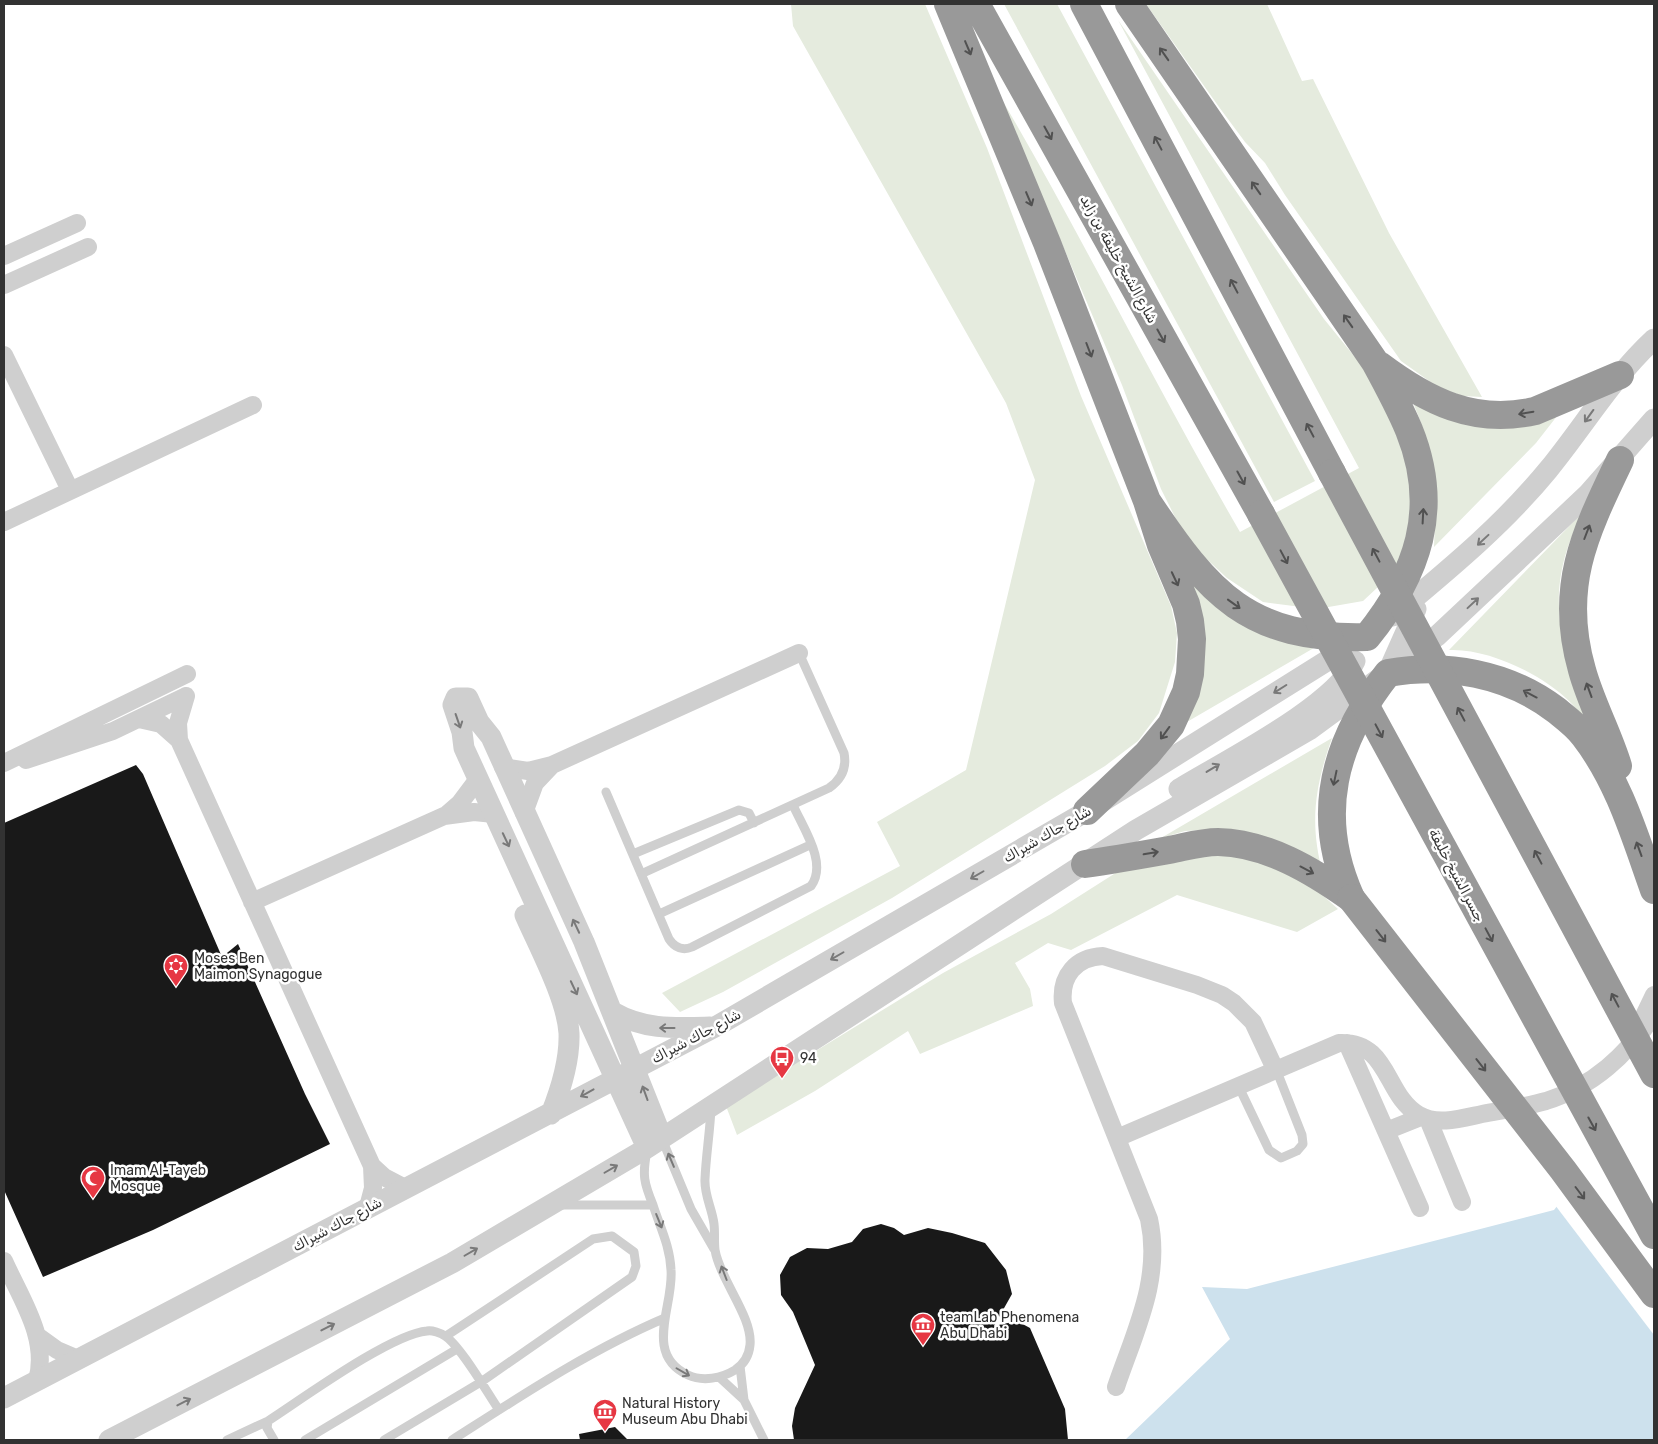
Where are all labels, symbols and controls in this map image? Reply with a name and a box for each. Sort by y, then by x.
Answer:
one-way arrow [963,40,973,55]
one-way arrow [1158,47,1168,61]
one-way arrow [1043,125,1053,140]
one-way arrow [1153,136,1162,151]
one-way arrow [1251,181,1261,195]
one-way arrow [1025,191,1034,206]
street label: شارع الشيخ خليفة بن زايد [1074,192,1161,327]
one-way arrow [1229,279,1239,294]
one-way arrow [1343,315,1353,329]
one-way arrow [1157,328,1167,342]
one-way arrow [1085,342,1094,357]
one-way arrow [1518,408,1534,418]
one-way arrow [1583,409,1594,422]
one-way arrow [1304,423,1314,438]
one-way arrow [1236,470,1246,484]
one-way arrow [1419,508,1428,524]
one-way arrow [1583,525,1592,540]
one-way arrow [1477,534,1490,545]
one-way arrow [1371,548,1380,563]
one-way arrow [1280,549,1290,564]
one-way arrow [1171,571,1181,586]
one-way arrow [1466,597,1479,609]
one-way arrow [1227,599,1241,609]
one-way arrow [1584,683,1593,699]
one-way arrow [1273,684,1287,694]
one-way arrow [1523,689,1538,698]
one-way arrow [1456,706,1466,721]
one-way arrow [454,713,463,729]
one-way arrow [1374,723,1384,737]
one-way arrow [1160,726,1170,740]
one-way arrow [1206,763,1220,773]
one-way arrow [1330,769,1339,785]
street label: شارع جاك شيراك [1000,802,1095,868]
street label: جسر الشيخ خليفة [1423,826,1488,926]
one-way arrow [502,832,512,847]
one-way arrow [1634,841,1643,857]
one-way arrow [1142,847,1158,857]
one-way arrow [1533,850,1542,865]
one-way arrow [1299,866,1314,875]
one-way arrow [971,870,985,880]
one-way arrow [571,919,581,934]
one-way arrow [1485,927,1495,942]
one-way arrow [1376,930,1387,943]
place label: Moses Ben Maimon Synagogue [194,950,322,983]
one-way arrow [830,952,845,962]
synagogue icon: Moses Ben Maimon Synagogue [163,953,189,987]
one-way arrow [569,980,579,995]
one-way arrow [1610,993,1620,1008]
street label: شارع جاك شيراك [649,1006,745,1069]
one-way arrow [659,1023,675,1032]
bus stop icon: 94 [769,1045,795,1079]
place label: 94 [800,1050,817,1067]
one-way arrow [1476,1058,1486,1072]
one-way arrow [640,1085,649,1101]
one-way arrow [580,1089,595,1098]
one-way arrow [1588,1116,1598,1131]
one-way arrow [666,1153,675,1168]
place label: Imam Al-Tayeb Mosque [110,1162,206,1195]
one-way arrow [604,1164,619,1174]
mosque icon: Imam Al-Tayeb Mosque [80,1165,106,1199]
one-way arrow [1575,1186,1586,1199]
street label: شارع جاك شيراك [290,1194,386,1257]
one-way arrow [654,1213,664,1228]
one-way arrow [464,1246,478,1256]
one-way arrow [719,1266,728,1281]
place label: teamLab Phenomena Abu Dhabi [940,1309,1079,1342]
museum icon: teamLab Phenomena Abu Dhabi [910,1312,936,1346]
one-way arrow [320,1322,335,1332]
one-way arrow [676,1367,691,1377]
place label: Natural History Museum Abu Dhabi [622,1395,748,1428]
one-way arrow [176,1397,191,1407]
museum icon: Natural History Museum Abu Dhabi [592,1398,618,1432]

